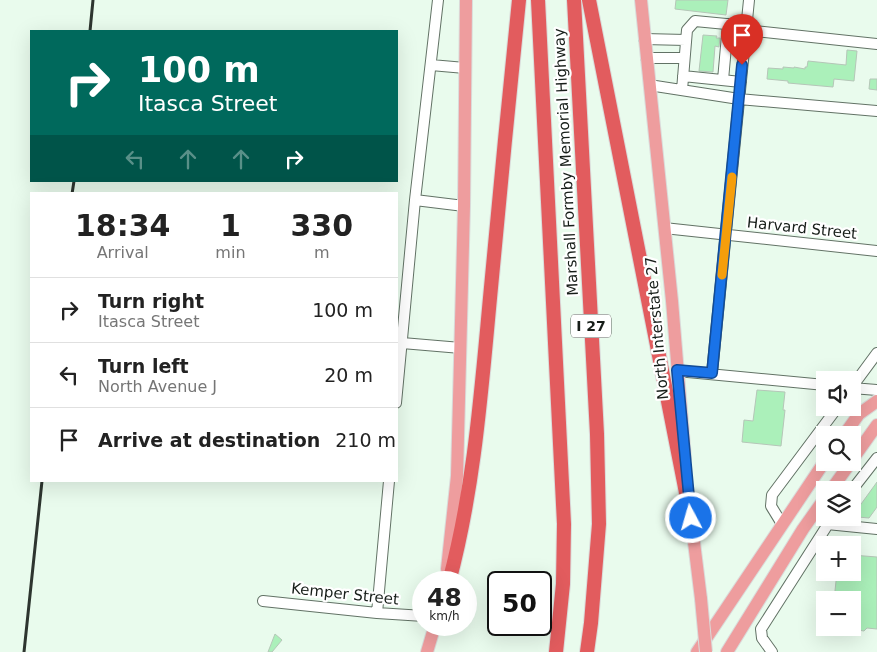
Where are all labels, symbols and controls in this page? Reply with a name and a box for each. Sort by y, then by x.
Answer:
pin [721,14,763,65]
icon: arrive [728,21,756,49]
street label: Marshall Formby Memorial Highway [550,28,582,296]
icon: right [55,50,120,115]
text: 100 m [138,50,260,90]
text: Itasca Street [138,91,277,116]
icon: left [121,145,149,173]
icon: ahead [174,145,202,173]
icon: ahead [227,145,255,173]
icon: right [280,145,308,173]
text: 18:34 [75,208,170,243]
text: 1 [220,208,241,243]
text: 330 [290,208,353,243]
street label: Harvard Street [746,213,858,243]
text: Arrival [97,243,149,262]
text: min [215,243,246,262]
text: m [314,243,330,262]
street label: North Interstate 27 [642,256,672,400]
text: Turn right [98,290,204,312]
icon: right [55,296,83,324]
text: 100 m [312,299,373,321]
text: Itasca Street [98,312,199,331]
road number: I 27 [571,314,611,338]
text: Turn left [98,355,189,377]
icon: left [55,361,83,389]
text: 20 m [324,364,373,386]
map controls [816,371,861,636]
button: sound [816,371,861,416]
text: North Avenue J [98,377,217,396]
icon: arrive [55,426,83,454]
button: search [816,426,861,471]
text: Arrive at destination [98,429,320,451]
text: 210 m [335,429,396,451]
button: layers [816,481,861,526]
position arrow [664,491,716,543]
button: + [816,536,861,581]
speed limit sign: 50 [487,571,552,636]
street label: Kemper Street [290,579,400,609]
text: 48 [427,583,462,612]
button: − [816,591,861,636]
text: km/h [429,609,460,623]

